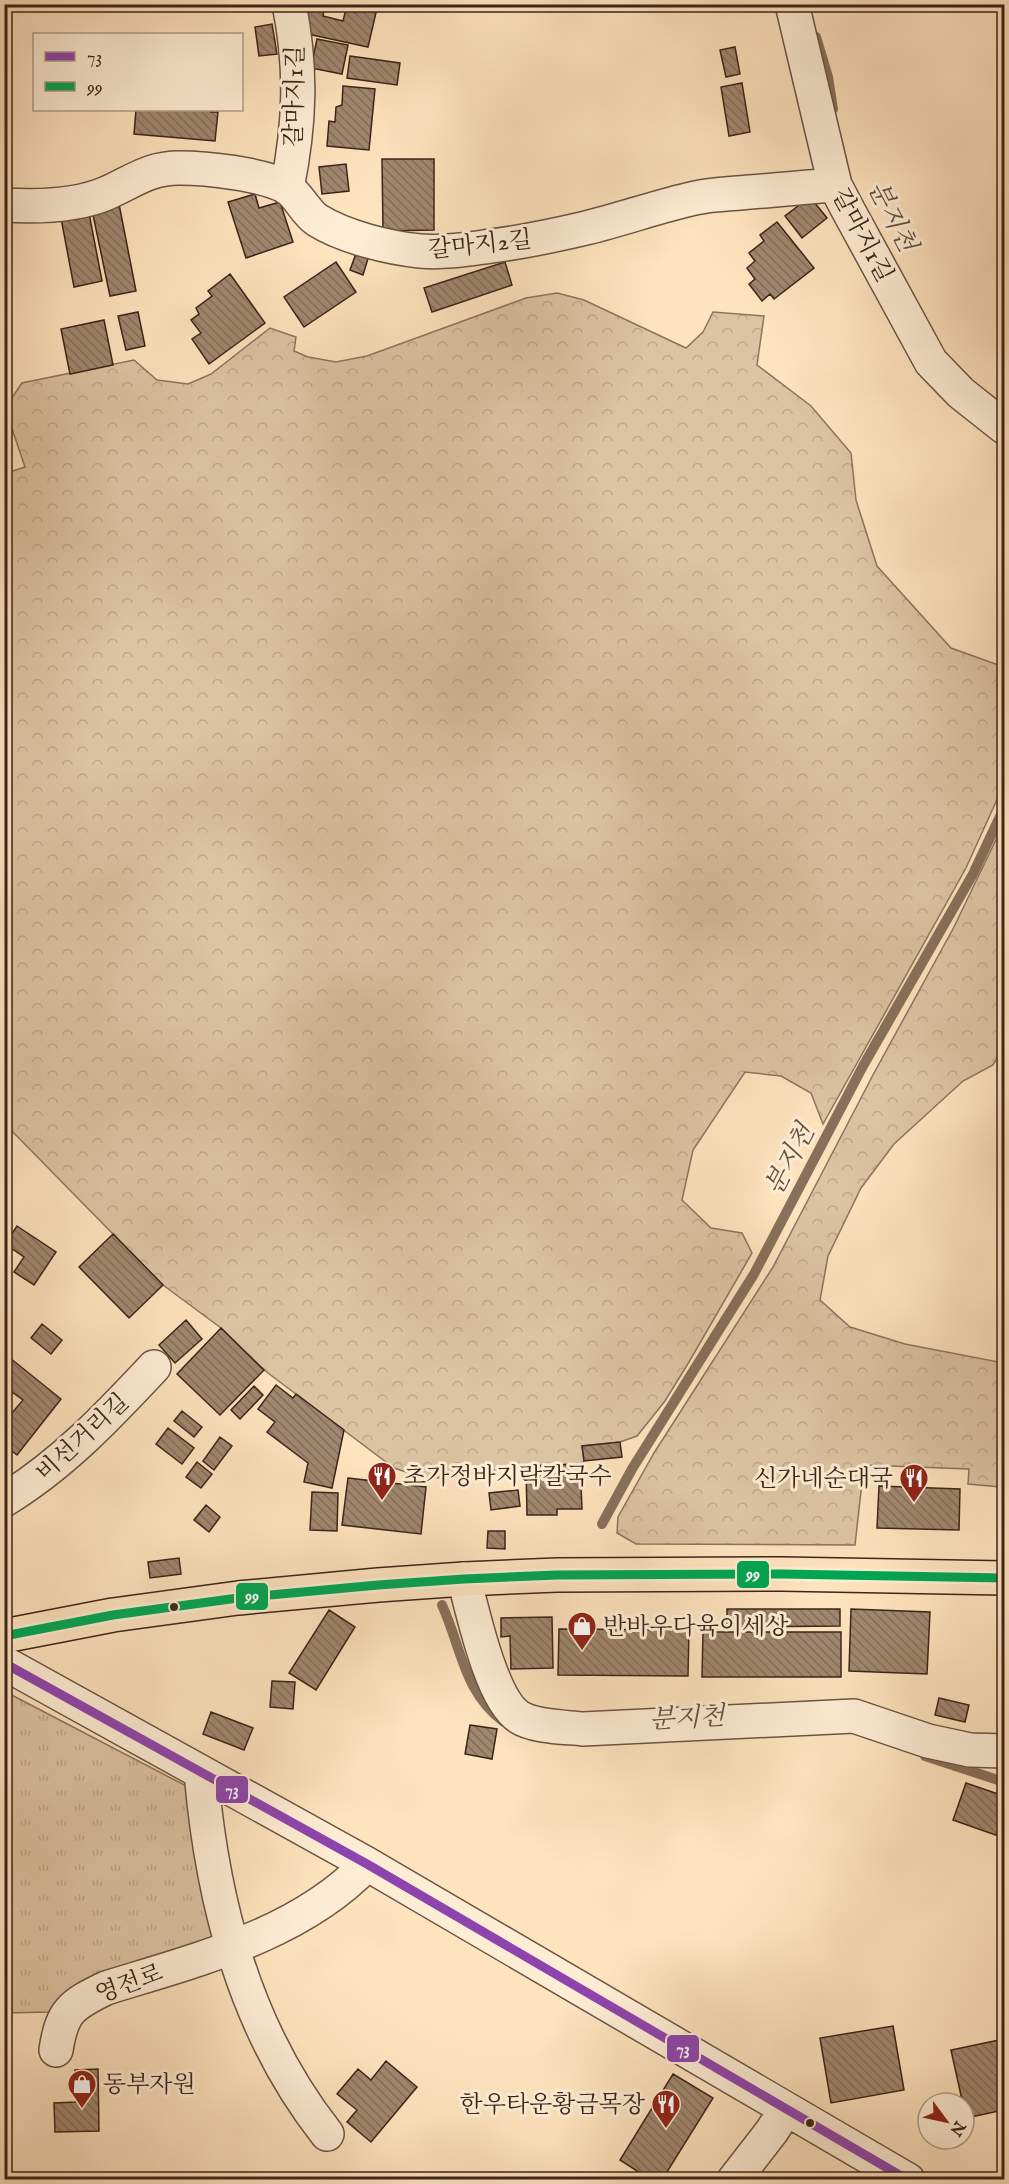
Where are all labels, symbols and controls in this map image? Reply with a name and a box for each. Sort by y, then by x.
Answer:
legend [33,33,243,111]
street label: 갈마지1길 [279,45,312,147]
text: 73 [87,47,102,70]
text: 99 [86,77,103,100]
water label: 분지천 [860,176,924,259]
street label: 갈마지1길 [824,184,899,288]
street label: 갈마지2길 [427,225,533,266]
water label: 분지천 [758,1117,823,1201]
street label: 비선거리길 [30,1387,136,1489]
restaurant icon: 초가정바지락칼국수 [366,1460,398,1502]
place label: 초가정바지락칼국수 [403,1462,612,1493]
restaurant icon: 신가네순대국 [898,1462,930,1504]
place label: 신가네순대국 [754,1464,893,1495]
line badge: 99 [736,1560,770,1589]
text: 99 [745,1566,760,1586]
line badge: 99 [235,1582,269,1611]
text: 99 [244,1588,259,1608]
unlabelled marker [168,1601,180,1613]
shop icon: 반바우다육이세상 [566,1610,598,1652]
place label: 반바우다육이세상 [603,1612,789,1643]
water label: 분지천 [649,1700,727,1737]
line badge: 73 [215,1775,249,1804]
text: 73 [225,1781,239,1801]
street label: 영전로 [92,1958,167,2011]
line badge: 73 [666,2034,700,2063]
text: 73 [676,2040,690,2060]
shop icon: 동부자원 [66,2068,98,2110]
place label: 동부자원 [103,2070,196,2101]
restaurant icon: 한우타운황금목장 [650,2088,682,2130]
place label: 한우타운황금목장 [460,2090,646,2121]
north arrow [916,2091,976,2151]
text: N [945,2116,970,2139]
unlabelled marker [804,2117,816,2129]

